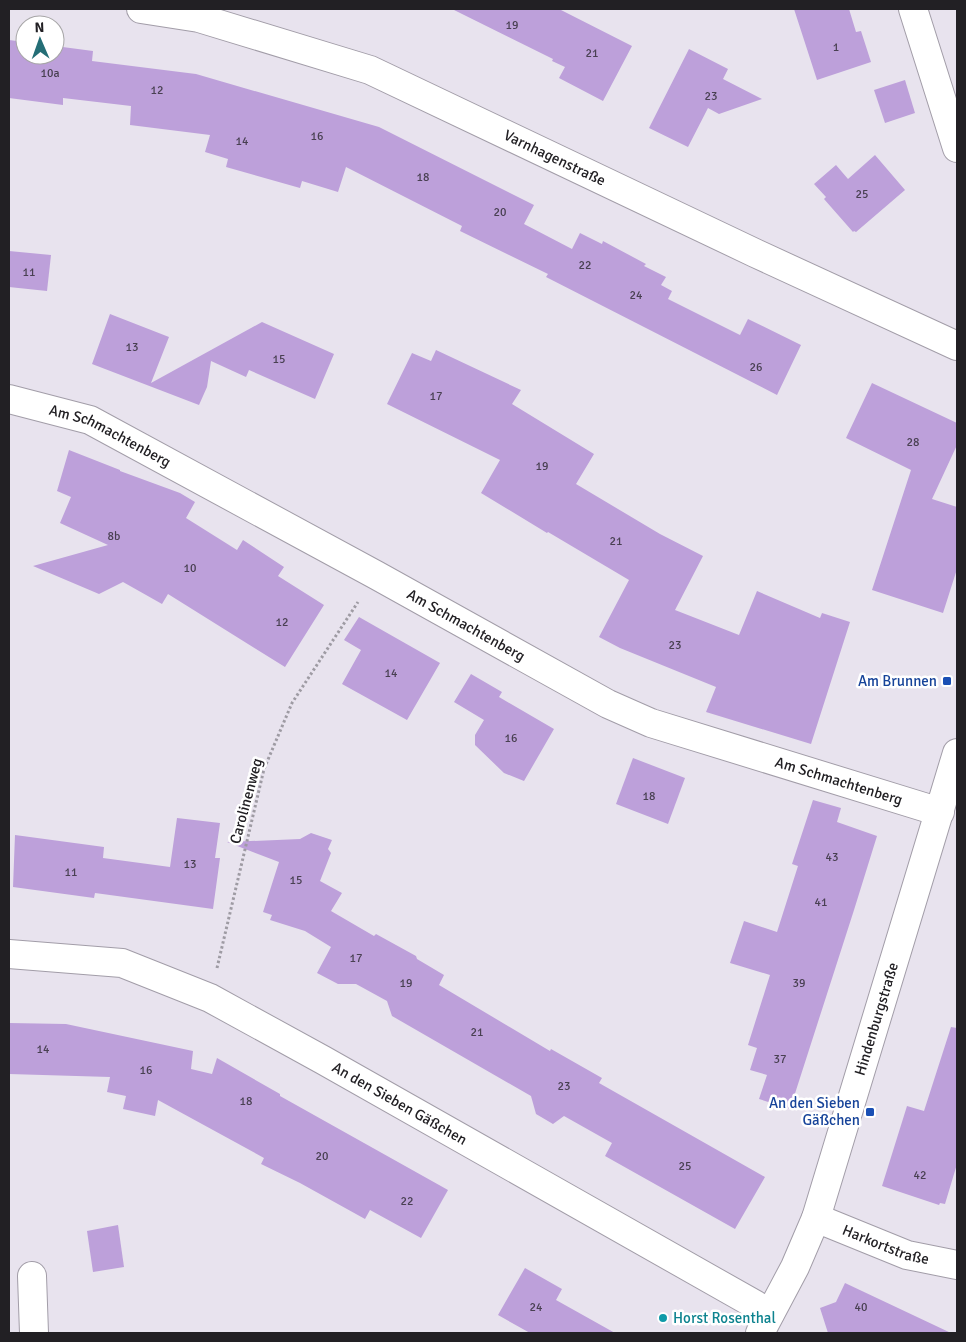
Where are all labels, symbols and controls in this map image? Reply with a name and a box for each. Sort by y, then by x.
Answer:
north arrow [15,15,65,65]
house number: 19 [506,18,518,33]
text: N [34,19,45,36]
house number: 1 [833,40,839,55]
house number: 21 [586,46,598,61]
house number: 10a [40,66,60,81]
house number: 12 [151,83,163,98]
house number: 23 [705,89,717,104]
street label: Varnhagenstraße [501,126,609,190]
house number: 16 [311,129,323,144]
house number: 14 [236,134,249,149]
house number: 18 [417,170,429,185]
house number: 25 [856,187,868,202]
house number: 20 [494,205,506,220]
house number: 22 [579,258,591,273]
house number: 11 [23,265,35,280]
house number: 24 [630,288,643,303]
house number: 13 [126,340,138,355]
house number: 15 [273,352,285,367]
house number: 26 [750,360,762,375]
house number: 17 [430,389,442,404]
street label: Am Schmachtenberg [47,401,174,471]
house number: 28 [907,435,919,450]
house number: 19 [536,459,548,474]
house number: 8b [108,529,120,544]
house number: 21 [610,534,622,549]
house number: 10 [184,561,196,576]
street label: Am Schmachtenberg [404,585,528,665]
house number: 12 [276,615,288,630]
house number: 23 [669,638,681,653]
house number: 14 [385,666,398,681]
place label: Am Brunnen [858,672,937,690]
marker: Am Brunnen [941,675,953,687]
house number: 16 [505,731,517,746]
street label: Am Schmachtenberg [773,753,905,809]
street label: Carolinenweg [226,756,266,846]
house number: 18 [643,789,655,804]
house number: 43 [826,850,838,865]
house number: 13 [184,857,196,872]
house number: 11 [65,865,77,880]
house number: 15 [290,873,302,888]
house number: 41 [815,895,827,910]
house number: 17 [350,951,362,966]
street label: Hindenburgstraße [851,960,902,1078]
house number: 19 [400,976,412,991]
house number: 39 [793,976,805,991]
house number: 21 [471,1025,483,1040]
house number: 14 [37,1042,50,1057]
house number: 37 [774,1052,786,1067]
street label: An den Sieben Gäßchen [329,1058,470,1149]
house number: 16 [140,1063,152,1078]
house number: 23 [558,1079,570,1094]
house number: 18 [240,1094,252,1109]
place label: An den Sieben Gäßchen [769,1094,860,1129]
marker: An den Sieben Gäßchen [864,1106,876,1118]
house number: 20 [316,1149,328,1164]
house number: 25 [679,1159,691,1174]
house number: 42 [914,1168,926,1183]
house number: 22 [401,1194,413,1209]
street label: Harkortstraße [840,1221,931,1268]
house number: 24 [530,1300,543,1315]
house number: 40 [855,1300,867,1315]
place label: Horst Rosenthal [673,1309,776,1327]
marker: Horst Rosenthal [657,1312,669,1324]

